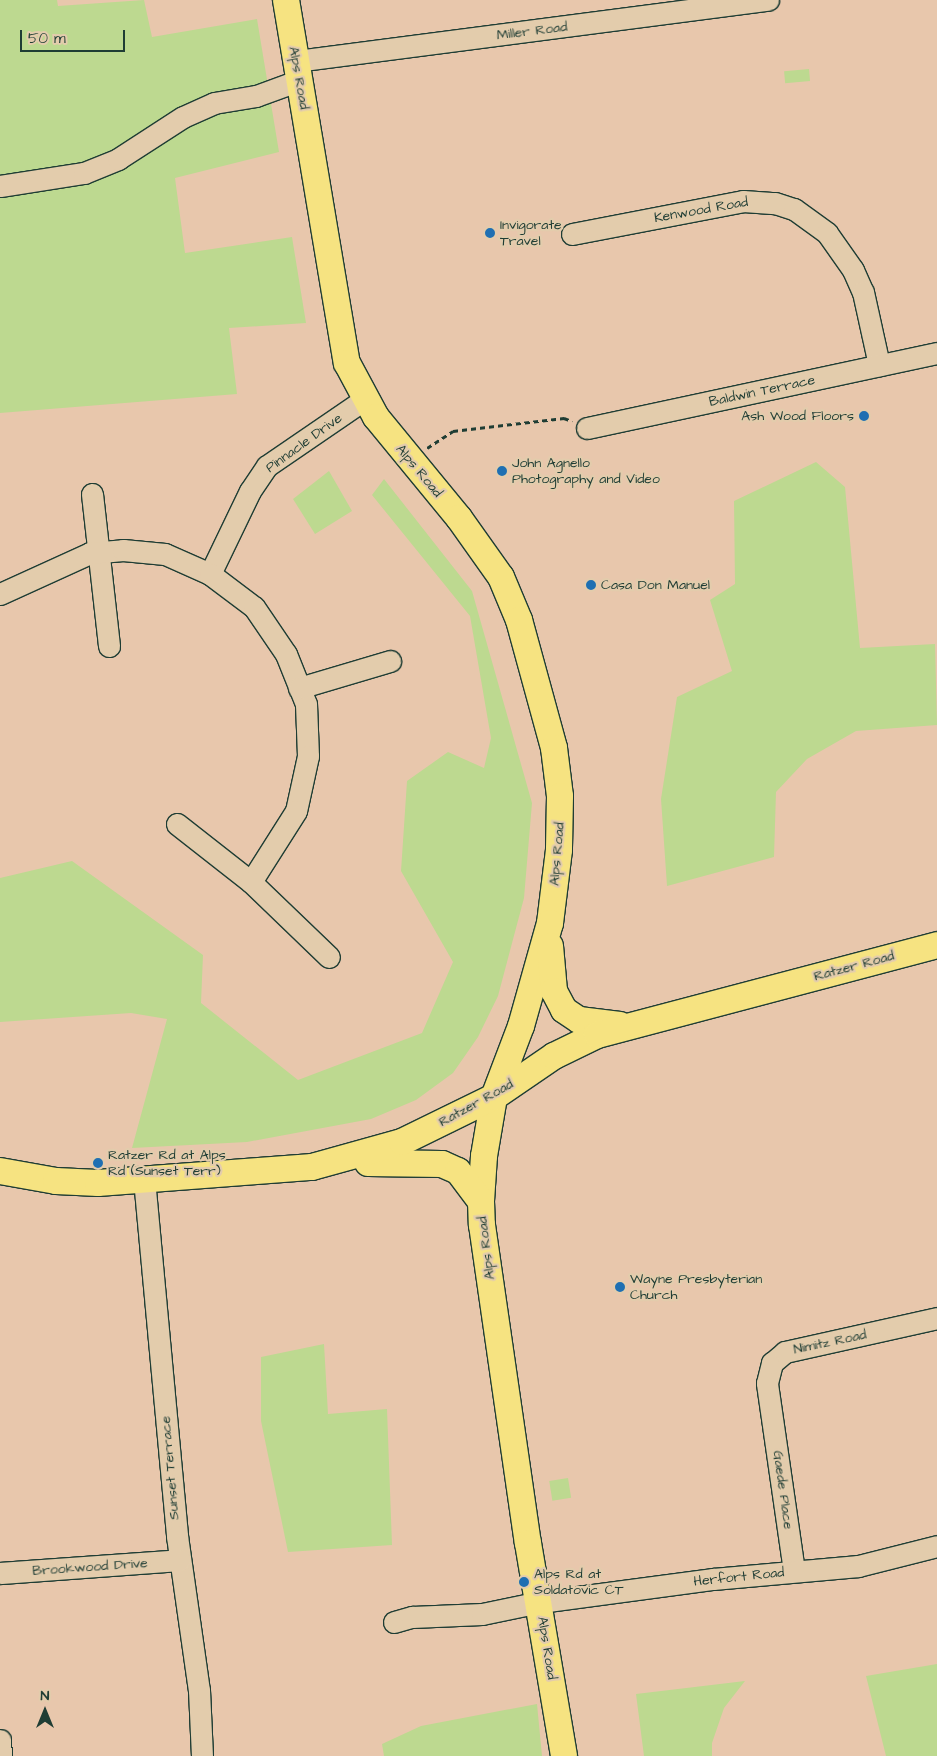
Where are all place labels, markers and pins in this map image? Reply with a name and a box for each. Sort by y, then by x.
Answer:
place label: Invigorate Travel [500,217,562,250]
marker: Invigorate Travel [484,227,496,239]
place label: Ash Wood Floors [741,408,854,424]
marker: Ash Wood Floors [858,410,870,422]
place label: John Agnello Photography and Video [512,455,660,488]
marker: John Agnello Photography and Video [496,465,508,477]
place label: Casa Don Manuel [601,577,710,593]
marker: Casa Don Manuel [585,579,597,591]
place label: Ratzer Rd at Alps Rd (Sunset Terr) [108,1147,226,1180]
marker: Ratzer Rd at Alps Rd (Sunset Terr) [92,1157,104,1169]
place label: Wayne Presbyterian Church [630,1271,762,1304]
marker: Wayne Presbyterian Church [614,1281,626,1293]
place label: Alps Rd at Soldatovic CT [534,1566,623,1598]
marker: Alps Rd at Soldatovic CT [518,1576,530,1588]

